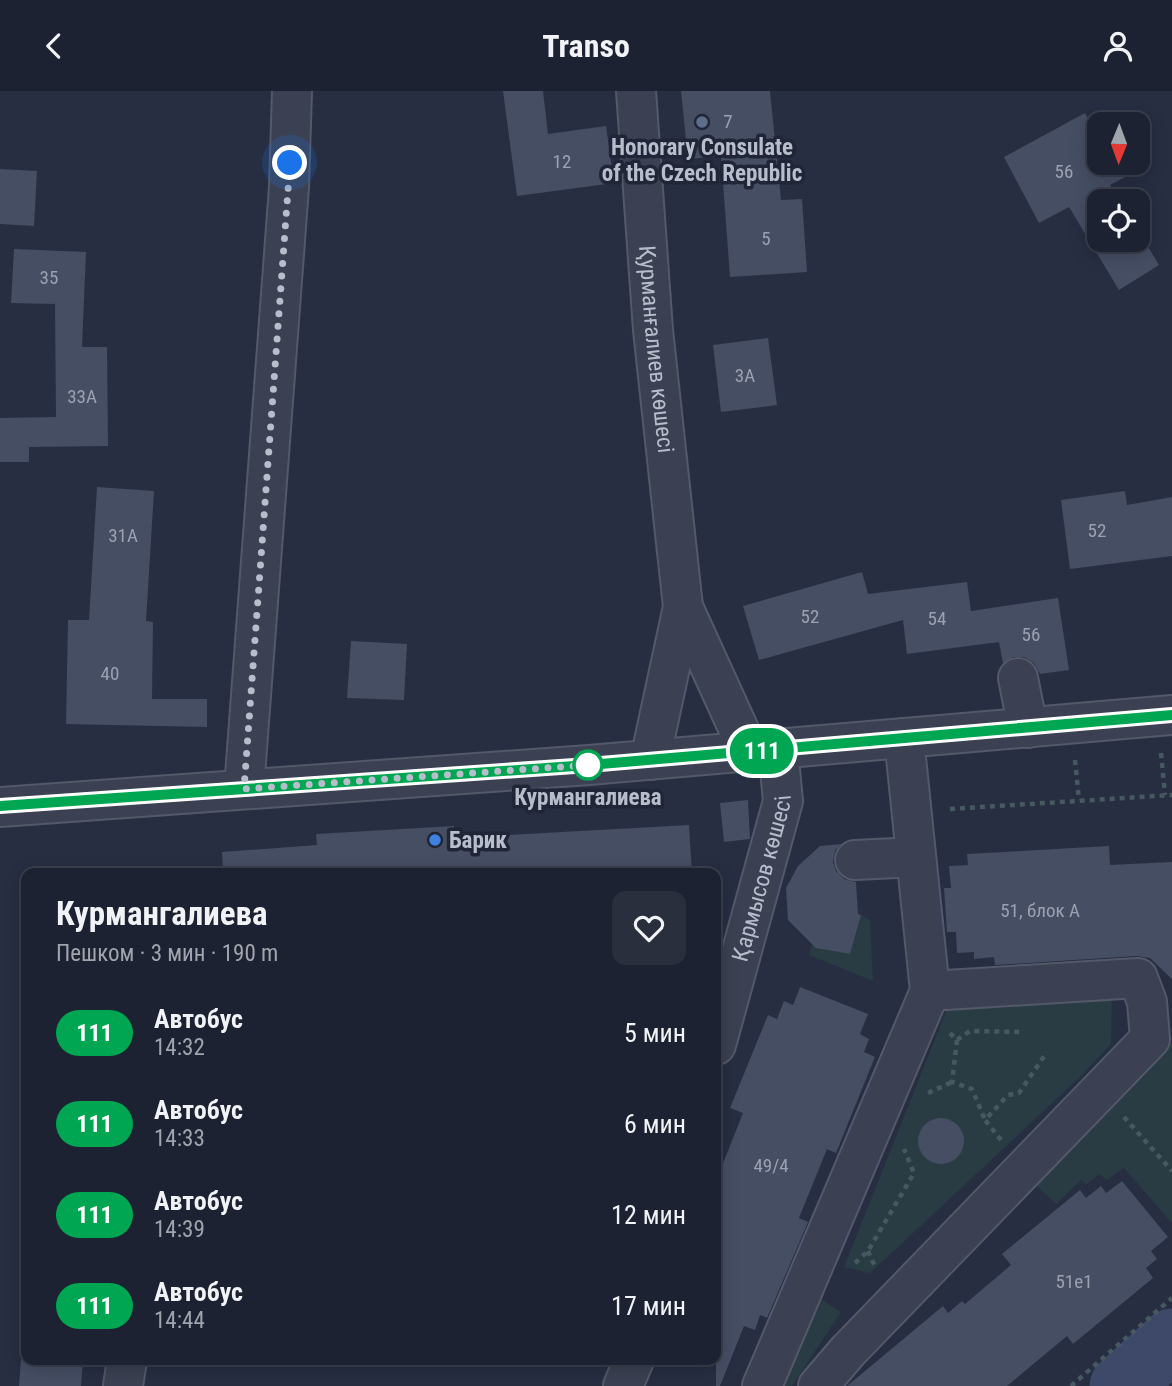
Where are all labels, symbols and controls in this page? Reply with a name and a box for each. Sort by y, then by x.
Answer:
icon: back [35,27,73,65]
text: Transo [542,27,630,65]
icon: person [1099,27,1137,65]
house number: 7 [723,110,733,133]
north arrow [1087,112,1150,175]
map controls [1087,112,1150,252]
marker: Honorary Consulate of the Czech Republic [694,114,710,130]
place label: Honorary Consulate of the Czech Republic [602,134,802,187]
your location [272,145,307,180]
house number: 12 [553,150,571,173]
house number: 56 [1055,160,1073,183]
button: locate [1087,189,1150,252]
house number: 5 [761,227,771,250]
street label: Қурманғалиев көшесі [634,245,680,454]
house number: 35 [40,266,58,289]
house number: 3А [735,364,755,387]
house number: 33А [67,385,97,408]
house number: 52 [1088,519,1106,542]
house number: 31А [108,524,138,547]
house number: 52 [801,605,819,628]
house number: 54 [928,607,946,630]
house number: 56 [1022,623,1040,646]
house number: 40 [101,662,119,685]
line badge: 111 [722,728,802,774]
text: 111 [744,737,780,765]
marker: Курмангалиева [573,750,603,780]
place label: Курмангалиева [514,784,662,811]
street label: Қармысов көшесі [726,794,796,964]
place label: Барик [449,827,507,854]
marker: Барик [427,832,443,848]
button: heart [612,891,686,965]
text: Курмангалиева [56,894,268,933]
house number: 51, блок А [1000,899,1080,922]
text: Пешком · 3 мин · 190 m [56,940,278,967]
text: Автобус [154,1004,243,1034]
text: 5 мин [624,1018,686,1048]
text: 111 [76,1019,113,1047]
text: 14:32 [154,1034,205,1061]
text: Автобус [154,1095,243,1125]
text: 6 мин [624,1109,686,1139]
text: 111 [76,1110,113,1138]
text: 14:33 [154,1125,205,1152]
house number: 49/4 [753,1154,789,1177]
text: Автобус [154,1186,243,1216]
text: 12 мин [611,1200,686,1230]
text: 111 [76,1201,113,1229]
text: 14:39 [154,1216,205,1243]
house number: 51e1 [1055,1270,1093,1293]
text: Автобус [154,1277,243,1307]
text: 17 мин [611,1291,686,1321]
text: 111 [76,1292,113,1320]
text: 14:44 [154,1307,205,1334]

